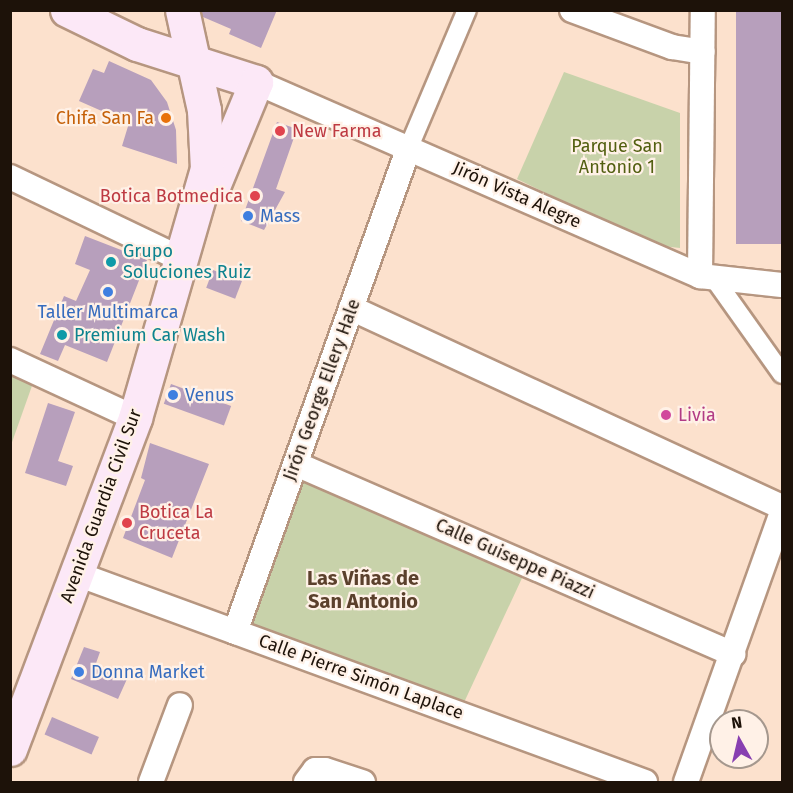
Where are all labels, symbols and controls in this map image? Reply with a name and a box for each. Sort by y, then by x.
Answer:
place label: Chifa San Fa [56,107,154,129]
marker: Chifa San Fa [159,111,173,125]
place label: New Farma [292,120,381,142]
marker: New Farma [273,124,287,138]
park label: Parque San Antonio 1 [571,136,663,178]
street label: Jirón Vista Alegre [450,157,584,233]
place label: Botica Botmedica [100,185,243,207]
marker: Botica Botmedica [248,189,262,203]
place label: Mass [260,205,300,227]
marker: Mass [241,209,255,223]
place label: Grupo Soluciones Ruiz [123,241,251,284]
marker: Grupo Soluciones Ruiz [104,255,118,269]
marker: Taller Multimarca [101,285,115,299]
street label: Jirón George Ellery Hale [279,296,365,484]
place label: Taller Multimarca [37,301,179,323]
place label: Premium Car Wash [74,324,226,346]
marker: Premium Car Wash [55,328,69,342]
place label: Venus [185,384,234,406]
marker: Venus [166,388,180,402]
place label: Livia [678,404,716,426]
street label: Avenida Guardia Civil Sur [56,406,146,606]
marker: Livia [659,408,673,422]
place label: Botica La Cruceta [139,502,214,544]
street label: Calle Guiseppe Piazzi [432,514,598,604]
marker: Botica La Cruceta [120,516,134,530]
district label: Las Viñas de San Antonio [307,566,419,613]
street label: Calle Pierre Simón Laplace [256,630,466,724]
place label: Donna Market [91,661,205,683]
marker: Donna Market [72,665,86,679]
north arrow [709,709,769,769]
text: N [730,713,743,733]

